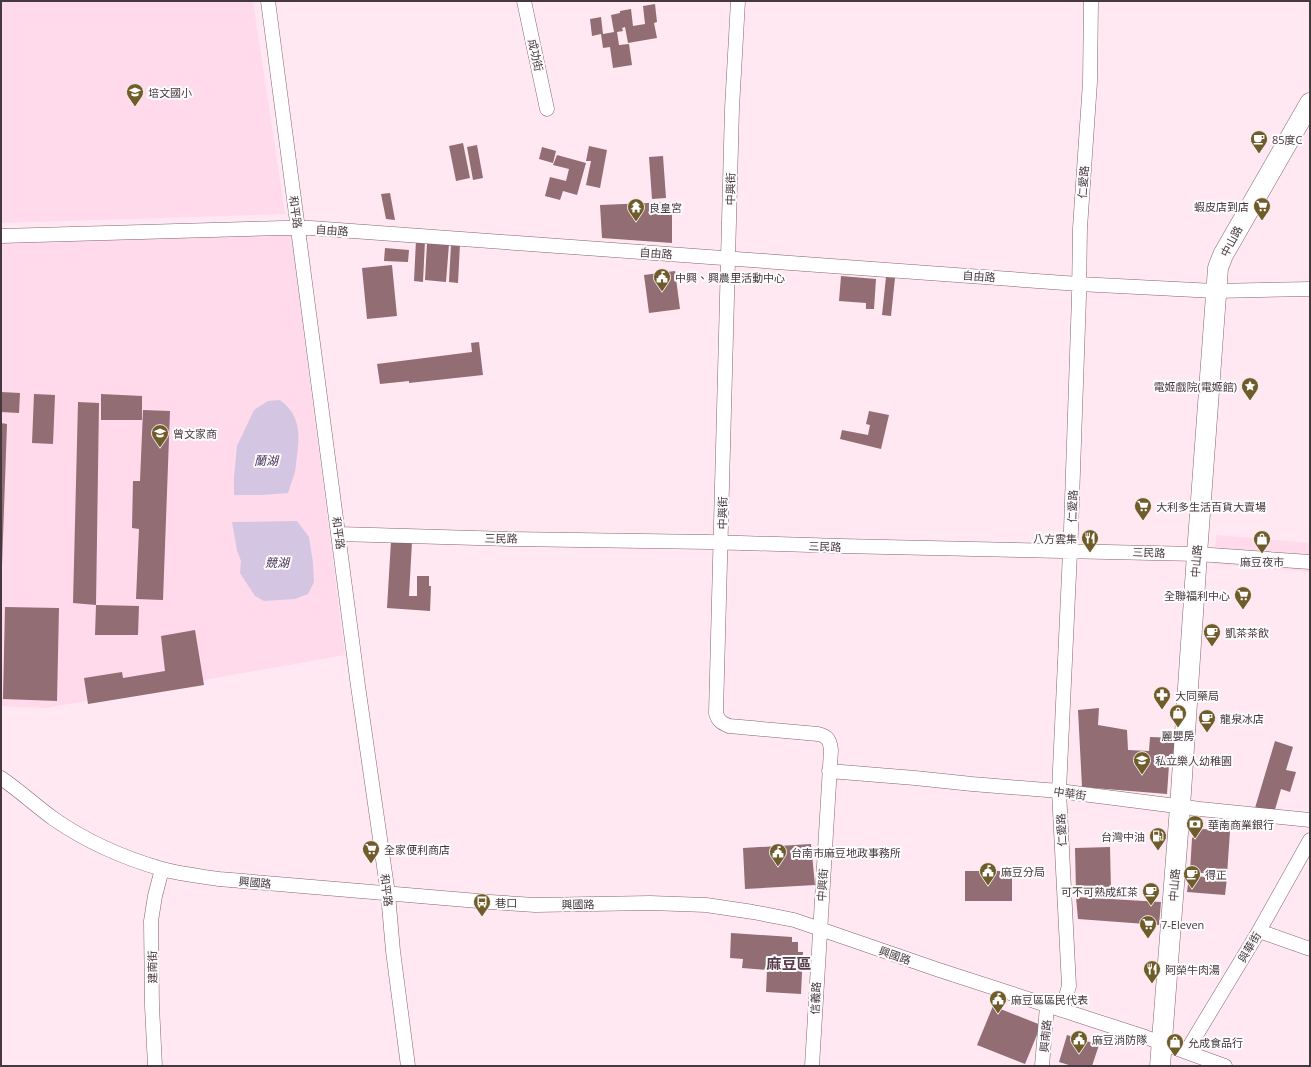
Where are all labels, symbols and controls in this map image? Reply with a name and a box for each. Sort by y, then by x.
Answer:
street label: 成功街 [525,37,547,73]
school or university icon: 培文國小 [125,82,145,107]
place label: 培文國小 [148,85,192,100]
cafe icon: 85度C [1249,129,1269,154]
place label: 85度C [1272,132,1303,147]
street label: 仁愛路 [1074,165,1092,199]
street label: 中興街 [722,172,738,206]
street label: 和平路 [286,195,306,229]
supermarket icon: 蝦皮店到店 [1252,196,1272,221]
temple icon: 良皇宮 [626,197,646,222]
place label: 蝦皮店到店 [1194,199,1249,214]
place label: 良皇宮 [649,200,682,215]
street label: 自由路 [315,221,349,239]
street label: 中山路 [1217,223,1245,259]
street label: 自由路 [639,244,673,262]
public building icon: 中興、興農里活動中心 [652,267,672,292]
street label: 自由路 [962,267,996,285]
place label: 中興、興農里活動中心 [675,270,785,285]
place icon: 電姬戲院(電姬館) [1240,376,1260,401]
place label: 電姬戲院(電姬館) [1154,379,1237,394]
school or university icon: 曾文家商 [150,423,170,448]
place label: 曾文家商 [173,426,217,441]
water label: 蘭湖 [254,452,280,469]
street label: 仁愛路 [1064,489,1080,523]
street label: 中興街 [714,496,730,530]
supermarket icon: 大利多生活百貨大賣場 [1133,496,1153,521]
place label: 大利多生活百貨大賣場 [1156,499,1266,514]
street label: 和平路 [329,516,349,550]
restaurant icon: 八方雲集 [1080,528,1100,553]
shop icon: 麻豆夜市 [1252,529,1272,554]
street label: 三民路 [484,530,518,546]
place label: 八方雲集 [1033,531,1077,546]
street label: 三民路 [808,538,842,554]
street label: 三民路 [1132,544,1166,560]
street label: 中山路 [1187,544,1205,578]
water label: 競湖 [265,554,291,571]
place label: 麻豆夜市 [1240,554,1284,569]
supermarket icon: 全聯福利中心 [1233,585,1253,610]
place label: 全聯福利中心 [1164,588,1230,603]
cafe icon: 凱茶茶飲 [1202,622,1222,647]
place label: 凱茶茶飲 [1225,625,1269,640]
pharmacy icon: 大同藥局 [1152,685,1172,710]
place label: 大同藥局 [1175,688,1219,703]
shop icon: 麗嬰房 [1168,703,1188,728]
cafe icon: 龍泉冰店 [1197,708,1217,733]
place label: 龍泉冰店 [1220,711,1264,726]
place label: 麗嬰房 [1162,728,1195,743]
school or university icon: 私立樂人幼稚園 [1132,750,1152,775]
place label: 私立樂人幼稚園 [1155,753,1232,768]
street label: 中華街 [1053,783,1087,803]
street label: 仁愛路 [1053,813,1069,847]
bank icon: 華南商業銀行 [1185,814,1205,839]
place label: 華南商業銀行 [1208,817,1274,832]
fuel station icon: 台灣中油 [1148,826,1168,851]
place label: 台灣中油 [1101,829,1145,844]
supermarket icon: 全家便利商店 [361,839,381,864]
place label: 全家便利商店 [384,842,450,857]
public building icon: 台南市麻豆地政事務所 [768,842,788,867]
place label: 台南市麻豆地政事務所 [791,845,901,860]
public building icon: 麻豆分局 [978,861,998,886]
place label: 麻豆分局 [1001,864,1045,879]
cafe icon: 得正 [1182,864,1202,889]
place label: 得正 [1205,867,1227,882]
street label: 中興街 [813,868,831,902]
street label: 中山路 [1165,868,1183,902]
street label: 興國路 [238,873,272,891]
street label: 和平路 [378,873,396,907]
cafe icon: 可不可熟成紅茶 [1141,881,1161,906]
place label: 可不可熟成紅茶 [1061,884,1138,899]
bus stop icon: 巷口 [472,892,492,917]
place label: 巷口 [495,895,517,910]
street label: 興國路 [561,896,595,912]
supermarket icon: 7-Eleven [1138,914,1158,939]
place label: 7-Eleven [1161,917,1204,932]
street label: 與華街 [1234,929,1264,965]
street label: 興國路 [877,943,913,967]
street label: 建南街 [144,950,160,984]
district label: 麻豆區 [766,953,812,973]
restaurant icon: 阿榮牛肉湯 [1142,959,1162,984]
place label: 阿榮牛肉湯 [1165,962,1220,977]
street label: 信義路 [807,981,823,1015]
public building icon: 麻豆區區民代表 [988,989,1008,1014]
place label: 麻豆區區民代表 [1011,992,1088,1007]
street label: 興南路 [1036,1019,1054,1053]
public building icon: 麻豆消防隊 [1069,1029,1089,1054]
place label: 麻豆消防隊 [1092,1032,1147,1047]
shop icon: 允成食品行 [1165,1032,1185,1057]
place label: 允成食品行 [1188,1035,1243,1050]

